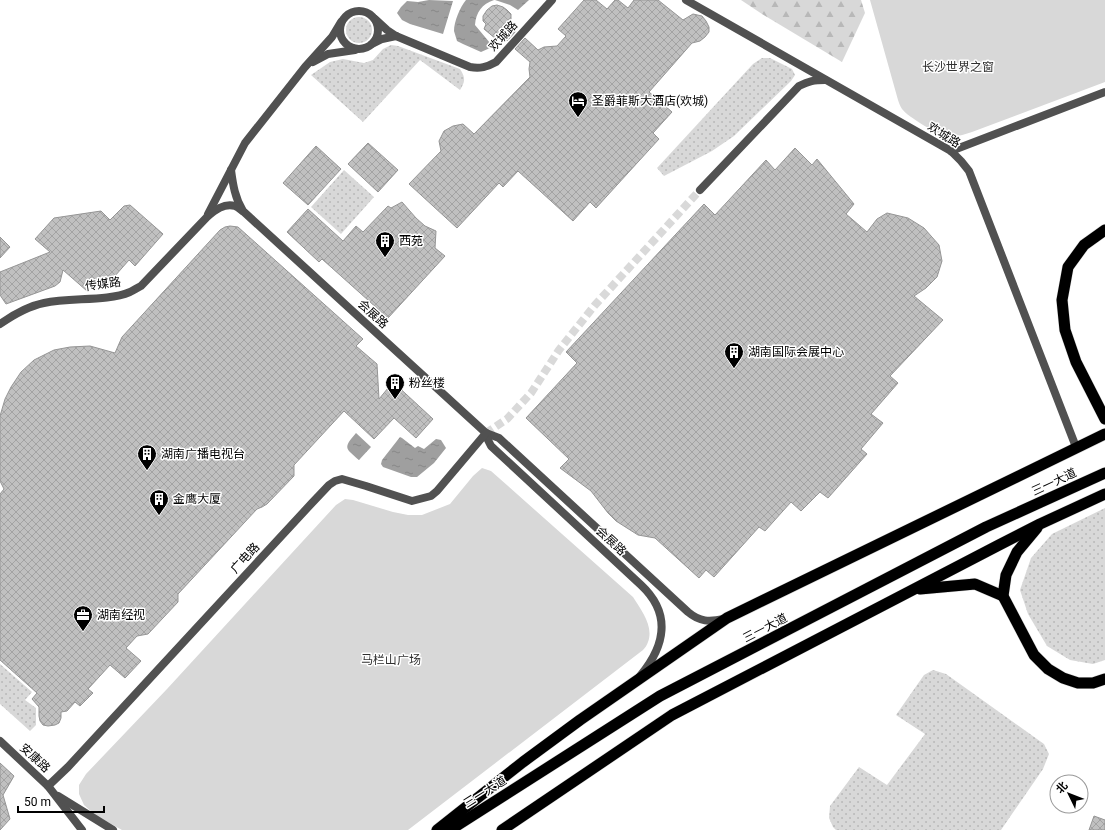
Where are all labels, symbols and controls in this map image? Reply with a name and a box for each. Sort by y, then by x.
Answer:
street label: 欢城路 [486,18,520,54]
park label: 长沙世界之窗 [922,60,994,74]
hotel icon: 圣爵菲斯大酒店(欢城) [567,90,589,118]
place label: 圣爵菲斯大酒店(欢城) [592,94,708,108]
street label: 欢城路 [925,120,963,150]
building icon: 西苑 [374,230,396,258]
place label: 西苑 [399,234,423,248]
street label: 传媒路 [84,275,122,293]
street label: 会展路 [355,297,391,331]
building icon: 湖南国际会展中心 [723,341,745,369]
place label: 湖南国际会展中心 [748,345,844,359]
building icon: 粉丝楼 [384,372,406,400]
place label: 粉丝楼 [409,376,445,390]
building icon: 湖南广播电视台 [136,443,158,471]
place label: 湖南广播电视台 [161,447,245,461]
street label: 三一大道 [1029,466,1079,498]
building icon: 金鹰大厦 [148,488,170,516]
place label: 金鹰大厦 [173,492,221,506]
street label: 会展路 [593,524,629,558]
street label: 广电路 [228,540,262,576]
office icon: 湖南经视 [72,604,94,632]
place label: 湖南经视 [97,608,145,622]
street label: 三一大道 [740,611,790,645]
park label: 马栏山广场 [361,653,421,667]
street label: 安康路 [17,741,53,775]
street label: 三一大道 [461,773,509,811]
north arrow [1049,774,1089,814]
text: 北 [1054,779,1071,796]
scale bar [18,788,104,814]
text: 50 m [24,795,51,809]

